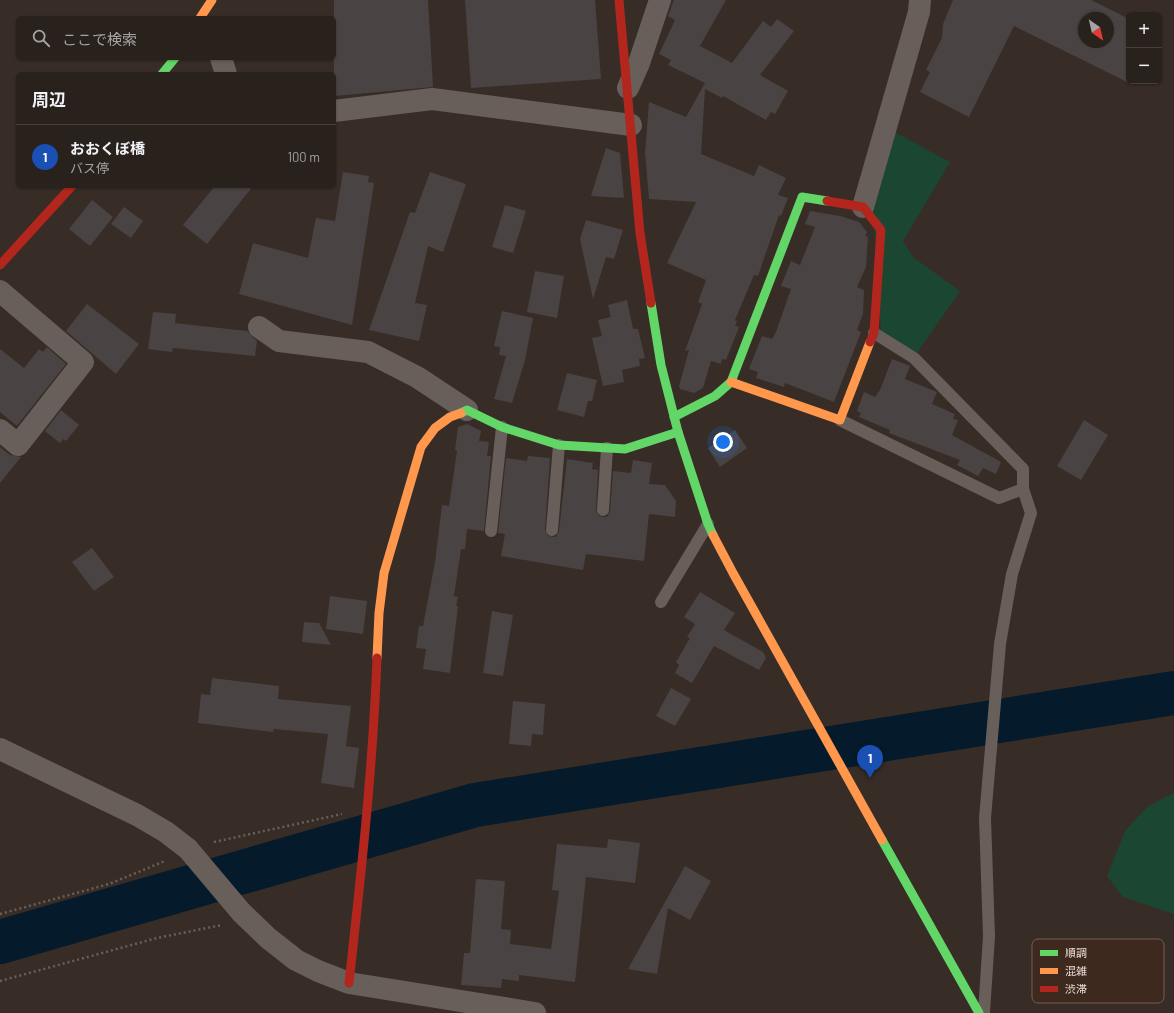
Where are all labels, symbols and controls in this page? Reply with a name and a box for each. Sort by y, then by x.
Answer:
north arrow [1078,12,1114,48]
map controls [1126,12,1162,84]
button: + [1126,12,1162,48]
search box [16,16,336,60]
icon: search [30,27,52,49]
text: ここで検索 [62,30,137,48]
button: − [1126,48,1162,84]
text: 周辺 [32,89,66,109]
text: おおくぼ橋 [70,139,145,157]
text: 1 [43,149,47,165]
text: 100 m [287,149,320,165]
text: バス停 [70,160,109,176]
your location [713,432,733,452]
pin: 1 [857,745,883,778]
legend [1032,939,1164,1003]
text: 順調 [1065,946,1087,959]
text: 混雑 [1065,964,1087,977]
text: 渋滞 [1065,982,1087,995]

